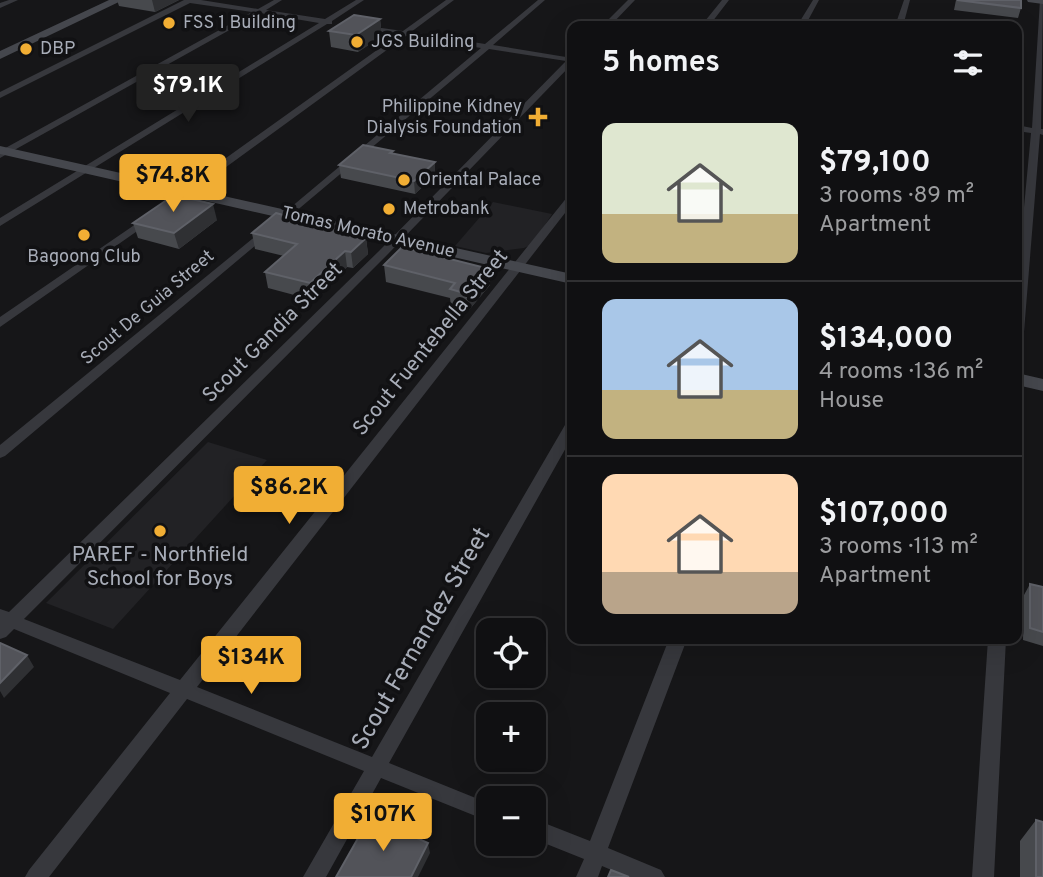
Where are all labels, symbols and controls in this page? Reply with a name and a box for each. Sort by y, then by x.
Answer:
place label: FSS 1 Building [183,12,296,35]
marker: FSS 1 Building [161,15,177,31]
place label: JGS Building [371,31,475,54]
marker: JGS Building [349,34,365,50]
place label: DBP [40,38,75,61]
marker: DBP [18,41,34,57]
icon: filters [949,44,987,82]
text: 5 homes [602,45,720,82]
pin: $79.1K [131,64,245,124]
text: $79.1K [152,72,224,101]
place label: Philippine Kidney Dialysis Foundation [366,96,522,140]
marker: Philippine Kidney Dialysis Foundation [528,107,548,127]
text: $79,100 [819,145,931,182]
icon: home [658,151,742,235]
pin: $74.8K [116,154,230,214]
text: $74.8K [135,162,211,191]
place label: Oriental Palace [418,169,541,192]
marker: Oriental Palace [396,172,412,188]
text: 3 rooms · 89 m² [819,182,974,211]
place label: Metrobank [403,198,489,221]
marker: Metrobank [381,201,397,217]
street label: Tomas Morato Avenue [279,202,457,264]
text: Apartment [819,211,931,240]
marker: Bagoong Club [76,227,92,243]
street label: Scout Fuentebella Street [347,244,515,442]
street label: Scout De Guia Street [77,245,219,371]
place label: Bagoong Club [27,246,141,269]
street label: Scout Gandia Street [197,257,349,409]
text: $134,000 [819,321,953,358]
icon: home [658,327,742,411]
text: 4 rooms · 136 m² [819,358,983,387]
text: House [819,387,884,416]
pin: $86.2K [232,466,346,526]
text: $86.2K [250,474,328,503]
text: $107,000 [819,496,949,533]
icon: home [658,502,742,586]
street label: Scout Fernandez Street [346,522,498,756]
marker: PAREF - Northfield School for Boys [152,523,168,539]
text: 3 rooms · 113 m² [819,533,978,562]
place label: PAREF - Northfield School for Boys [72,542,248,593]
text: Apartment [819,562,931,591]
map controls [476,618,546,856]
button: locate [476,618,546,688]
pin: $134K [202,636,300,696]
text: $134K [217,644,285,673]
button: + [476,702,546,772]
button: − [476,786,546,856]
pin: $107K [334,794,432,853]
text: $107K [350,801,416,830]

